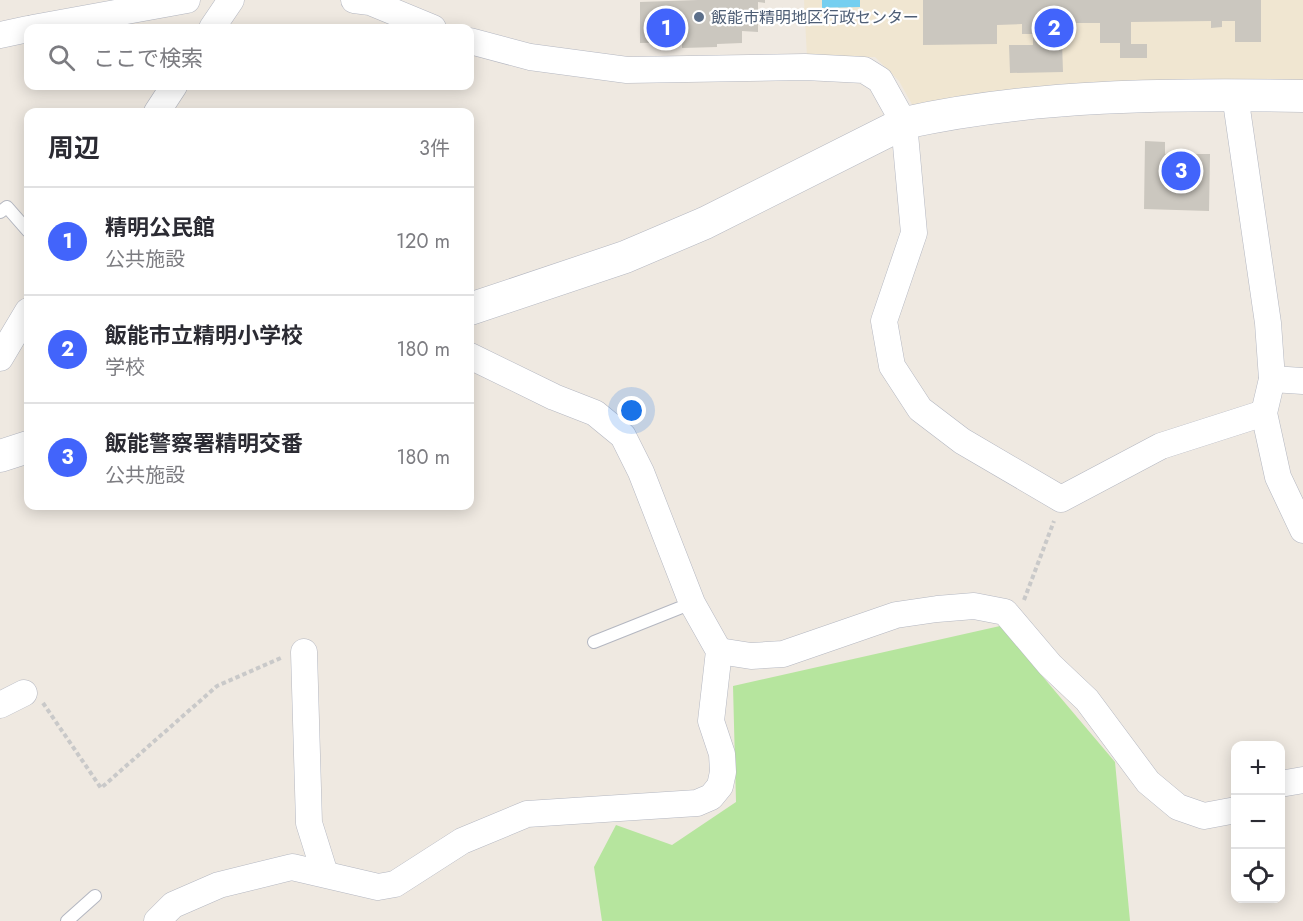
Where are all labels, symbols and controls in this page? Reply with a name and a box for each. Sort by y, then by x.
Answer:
pin: 1 [646,6,686,51]
place label: 飯能市精明地区行政センター [711,6,919,29]
pin: 2 [1034,6,1074,51]
marker: 飯能市精明地区行政センター [692,10,706,24]
search box [24,24,474,90]
icon: search [45,41,78,74]
text: ここで検索 [93,42,203,74]
text: 周辺 [48,129,100,167]
text: 3件 [419,134,450,163]
pin: 3 [1162,148,1200,194]
text: 精明公民館 [105,211,215,243]
text: 1 [62,227,73,256]
text: 120 m [396,227,450,256]
text: 公共施設 [105,245,185,274]
text: 飯能市立精明小学校 [105,319,303,351]
text: 2 [61,335,74,364]
text: 180 m [396,335,450,364]
text: 学校 [105,353,145,382]
your location [617,396,646,425]
text: 飯能警察署精明交番 [105,427,303,459]
text: 3 [61,443,74,472]
text: 180 m [396,443,450,472]
text: 公共施設 [105,461,185,490]
map controls [1231,741,1285,903]
button: + [1231,741,1285,795]
button: − [1231,795,1285,849]
button: locate [1231,849,1285,903]

